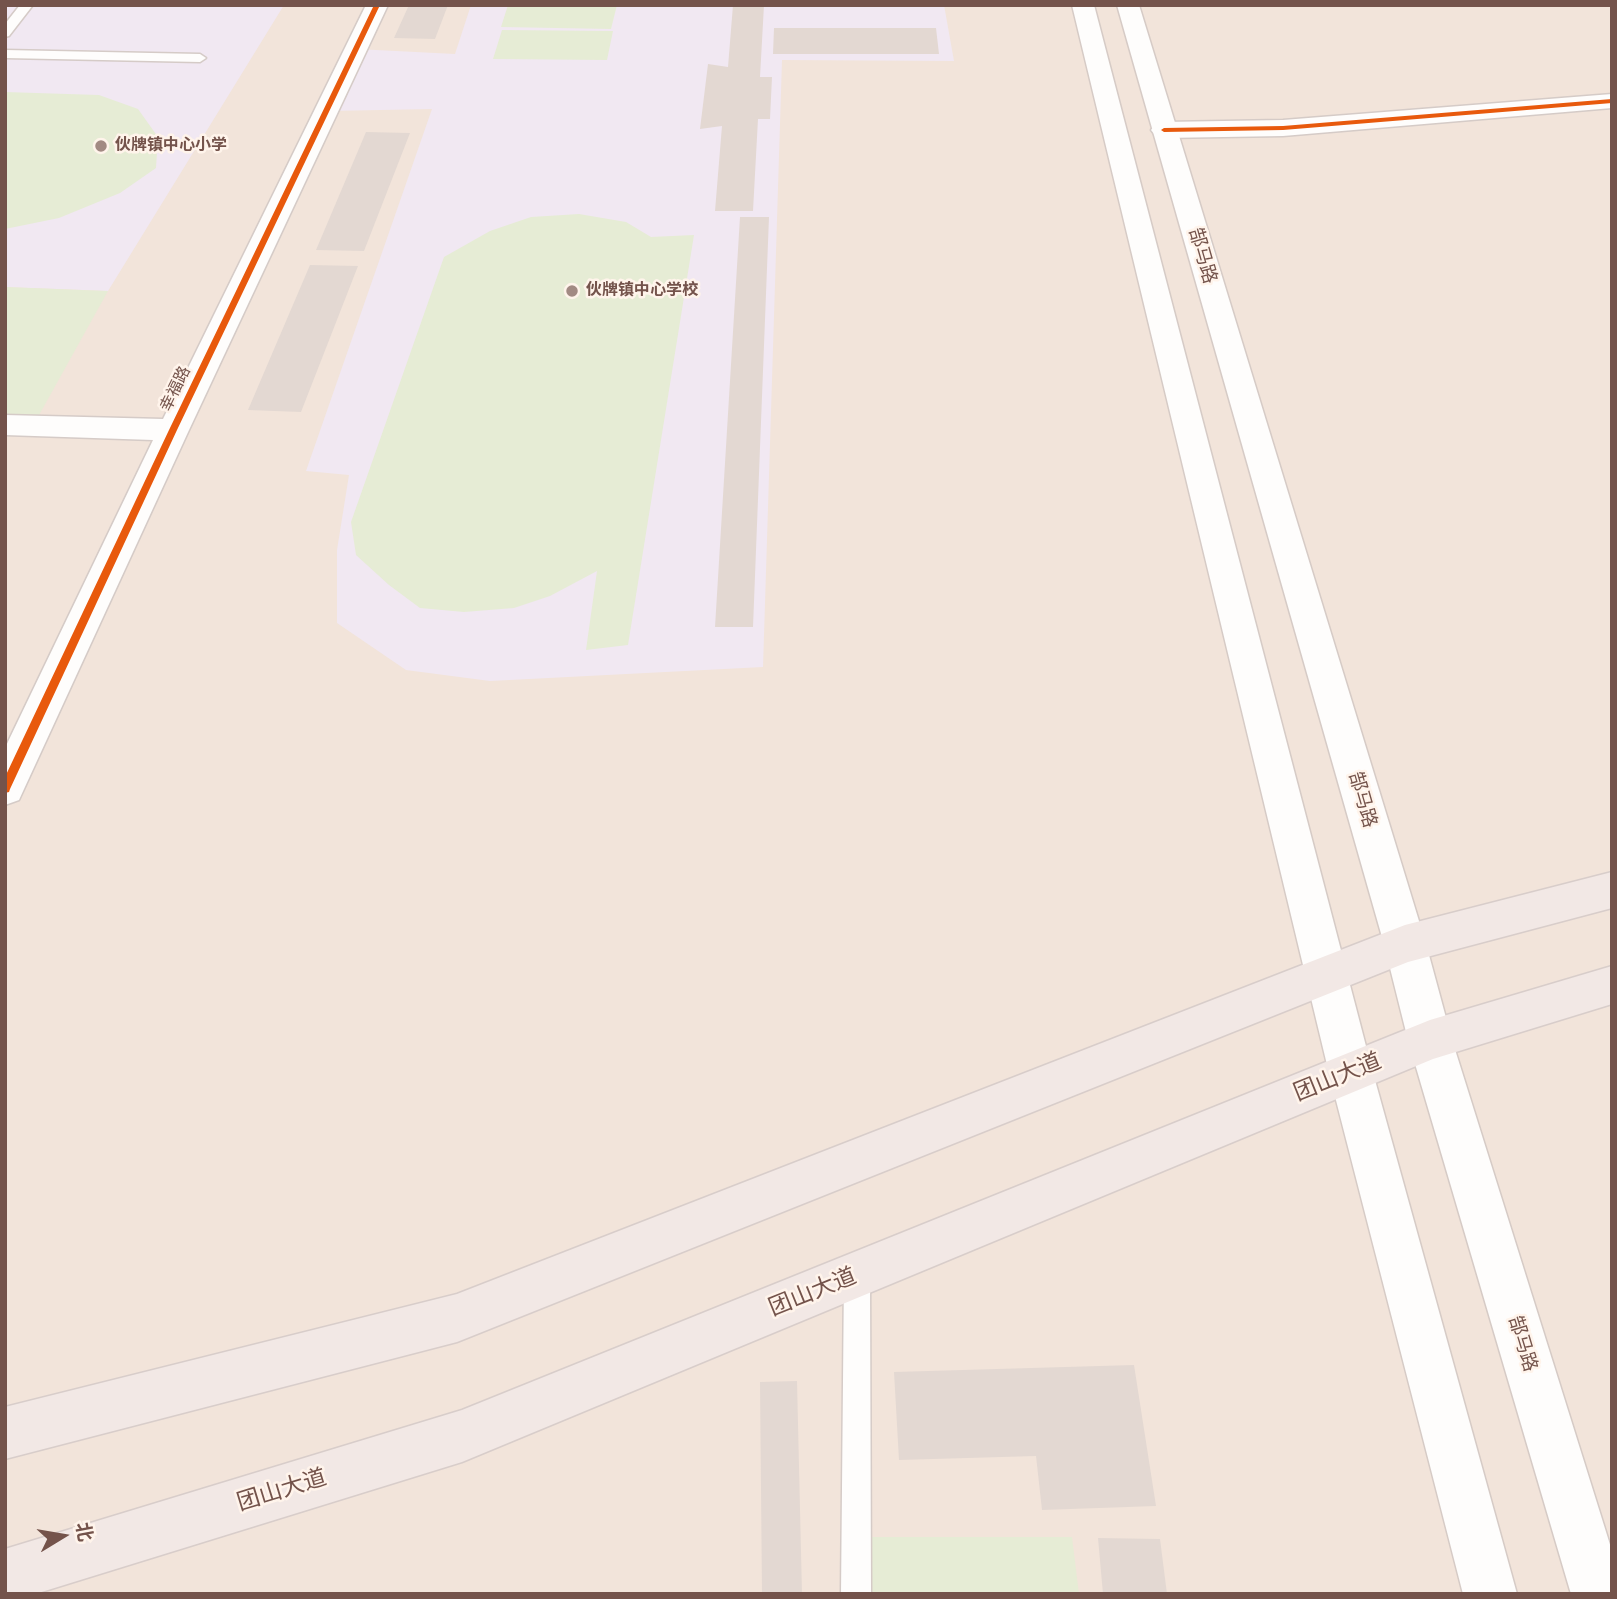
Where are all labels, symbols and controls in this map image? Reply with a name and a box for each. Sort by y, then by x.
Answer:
place label: 伙牌镇中心小学 [115,136,227,156]
marker: 伙牌镇中心小学 [93,138,109,154]
street label: 郜马路 [1183,225,1221,287]
place label: 伙牌镇中心学校 [586,281,698,301]
marker: 伙牌镇中心学校 [564,283,580,299]
street label: 幸福路 [157,363,195,415]
street label: 郜马路 [1343,769,1381,831]
street label: 团山大道 [1290,1048,1386,1108]
street label: 团山大道 [765,1263,861,1323]
street label: 郜马路 [1503,1313,1541,1375]
street label: 团山大道 [234,1464,330,1518]
north arrow [28,1501,98,1571]
text: 北 [70,1520,97,1544]

